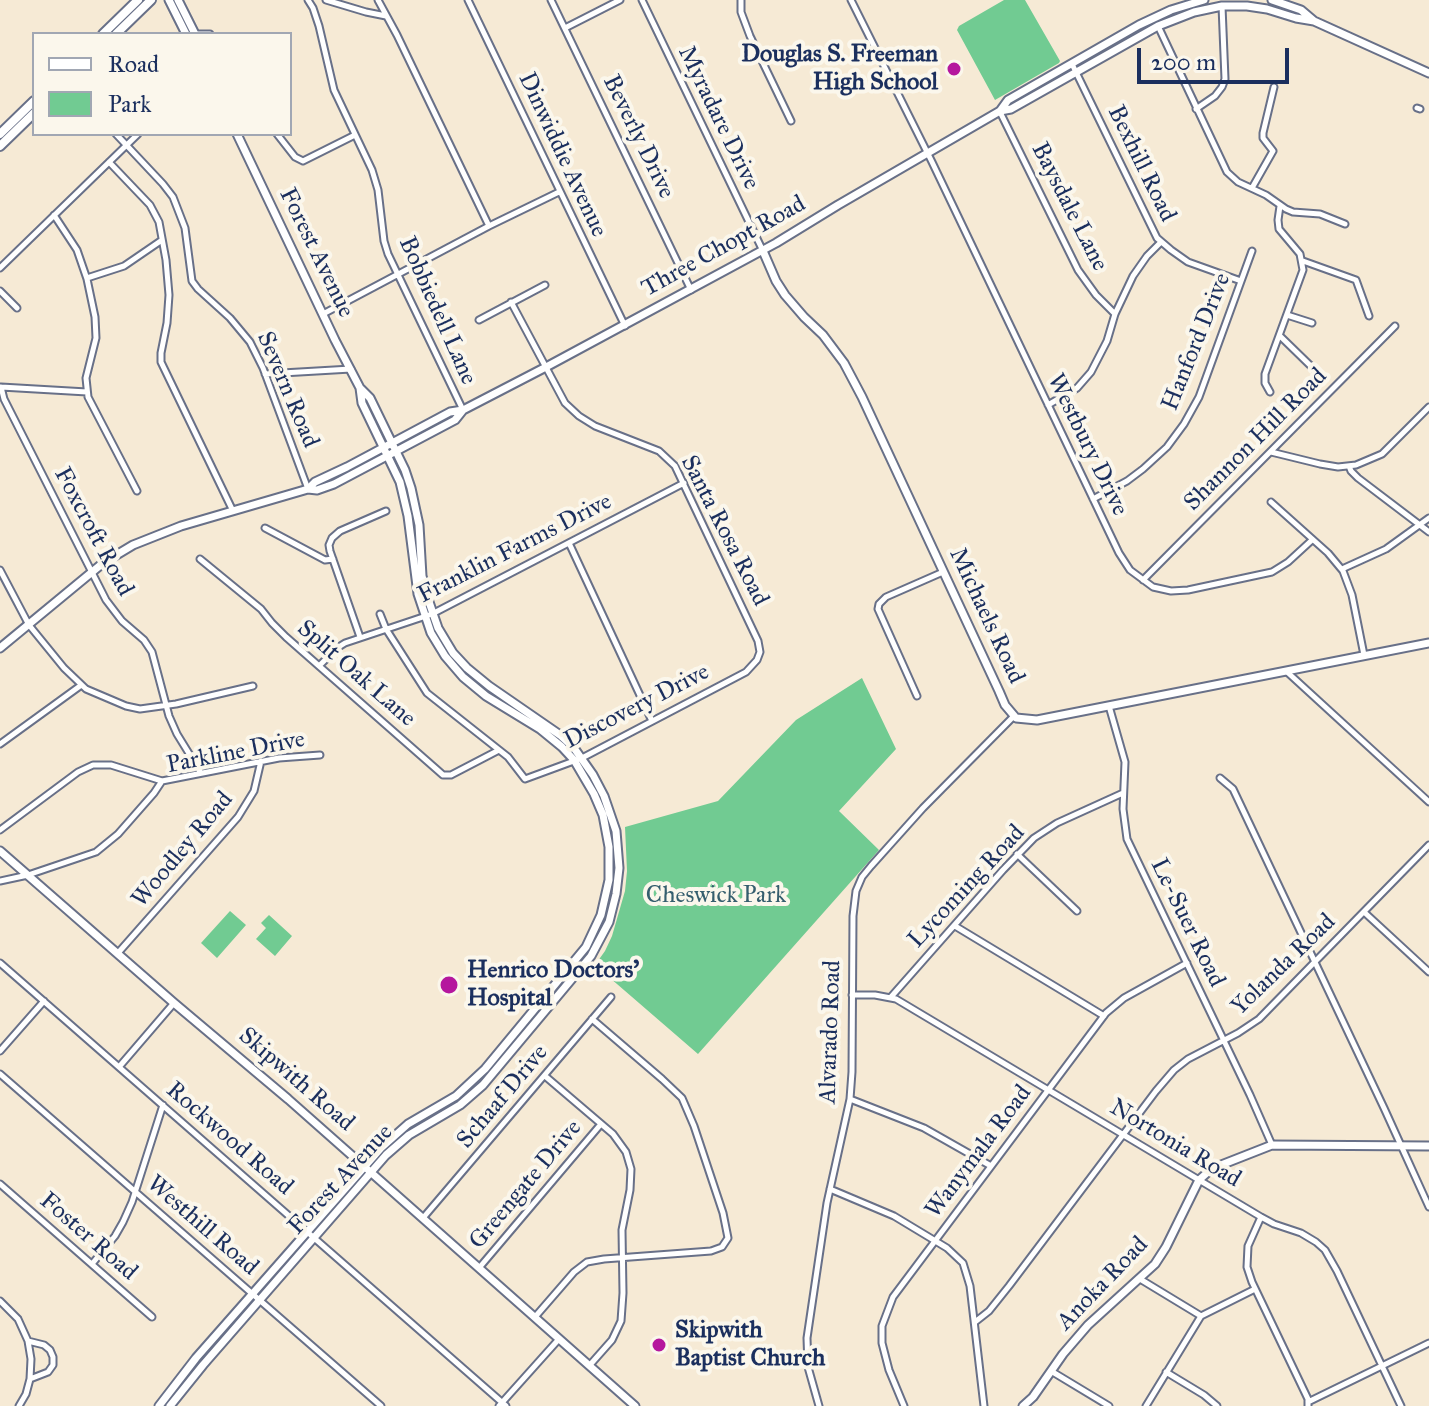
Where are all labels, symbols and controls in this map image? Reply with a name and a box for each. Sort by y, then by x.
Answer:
legend [32,32,292,136]
scale bar [1141,32,1293,82]
street label: Myradare Drive [671,41,765,195]
place label: Douglas S. Freeman High School [741,41,938,97]
text: 200 m [1151,47,1216,77]
text: Road [108,49,159,79]
marker: Douglas S. Freeman High School [945,60,963,78]
street label: Dinwiddie Avenue [511,68,613,242]
street label: Beverly Drive [596,71,680,203]
text: Park [108,89,151,119]
street label: Bexhill Road [1101,101,1181,227]
street label: Baysdale Lane [1024,138,1114,276]
street label: Forest Avenue [272,183,360,323]
street label: Three Chopt Road [637,190,811,304]
street label: Bobbiedell Lane [392,233,482,389]
street label: Hanford Drive [1156,269,1238,415]
street label: Severn Road [250,328,324,452]
street label: Shannon Hill Road [1179,363,1333,517]
street label: Westbury Drive [1040,369,1134,521]
street label: Santa Rosa Road [674,451,774,611]
street label: Foxcroft Road [47,463,139,601]
street label: Franklin Farms Drive [413,488,617,610]
street label: Michaels Road [942,544,1030,688]
street label: Split Oak Lane [291,615,421,733]
street label: Discovery Drive [560,658,714,756]
street label: Parkline Drive [164,725,308,781]
street label: Woodley Road [126,786,240,914]
street label: Lycoming Road [903,819,1031,955]
street label: Le-Suer Road [1143,854,1231,992]
park label: Cheswick Park [646,882,786,910]
street label: Yolanda Road [1226,908,1342,1022]
place label: Henrico Doctors' Hospital [467,957,639,1013]
street label: Alvarado Road [814,960,848,1104]
marker: Henrico Doctors' Hospital [438,974,460,996]
street label: Skipwith Road [232,1022,360,1138]
street label: Schaaf Drive [451,1039,555,1155]
street label: Rockwood Road [160,1076,298,1202]
street label: Wanymala Road [920,1080,1038,1224]
street label: Nortonia Road [1104,1094,1246,1194]
street label: Greengate Drive [464,1115,588,1255]
street label: Forest Avenue [283,1119,399,1241]
street label: Westhill Road [140,1170,264,1282]
street label: Foster Road [33,1187,143,1287]
street label: Anoka Road [1051,1231,1155,1337]
place label: Skipwith Baptist Church [675,1317,825,1373]
marker: Skipwith Baptist Church [650,1336,668,1354]

